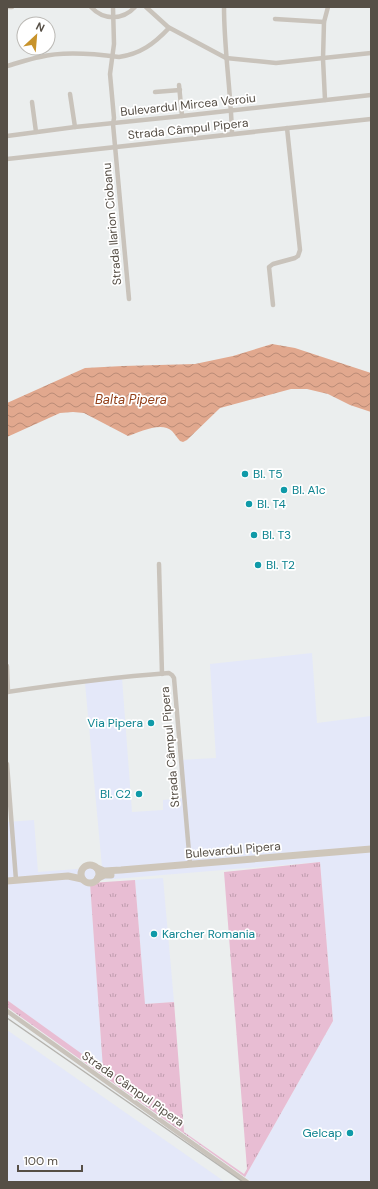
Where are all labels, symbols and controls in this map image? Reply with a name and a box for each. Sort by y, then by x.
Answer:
north arrow [16,16,56,56]
text: N [34,19,47,35]
street label: Bulevardul Mircea Veroiu [119,90,257,120]
street label: Strada Câmpul Pipera [127,115,249,143]
street label: Strada Ilarion Ciobanu [99,162,125,286]
water label: Balta Pipera [95,391,167,408]
place label: Bl. T5 [253,466,283,482]
marker: Bl. T5 [240,469,250,479]
place label: Bl. A1c [292,482,326,498]
marker: Bl. A1c [279,485,289,495]
place label: Bl. T4 [257,496,286,512]
marker: Bl. T4 [244,499,254,509]
place label: Bl. T3 [262,527,291,543]
marker: Bl. T3 [249,530,259,540]
place label: Bl. T2 [266,557,295,573]
marker: Bl. T2 [253,560,263,570]
street label: Strada Câmpul Pipera [157,686,183,808]
place label: Via Pipera [87,715,143,731]
marker: Via Pipera [146,718,156,728]
place label: Bl. C2 [100,786,131,802]
marker: Bl. C2 [134,789,144,799]
street label: Bulevardul Pipera [185,838,281,862]
place label: Karcher Romania [162,926,255,942]
marker: Karcher Romania [149,929,159,939]
street label: Strada Câmpul Pipera [79,1048,187,1130]
place label: Gelcap [303,1125,342,1141]
marker: Gelcap [345,1128,355,1138]
scale bar [18,1147,82,1173]
text: 100 m [24,1153,58,1169]

